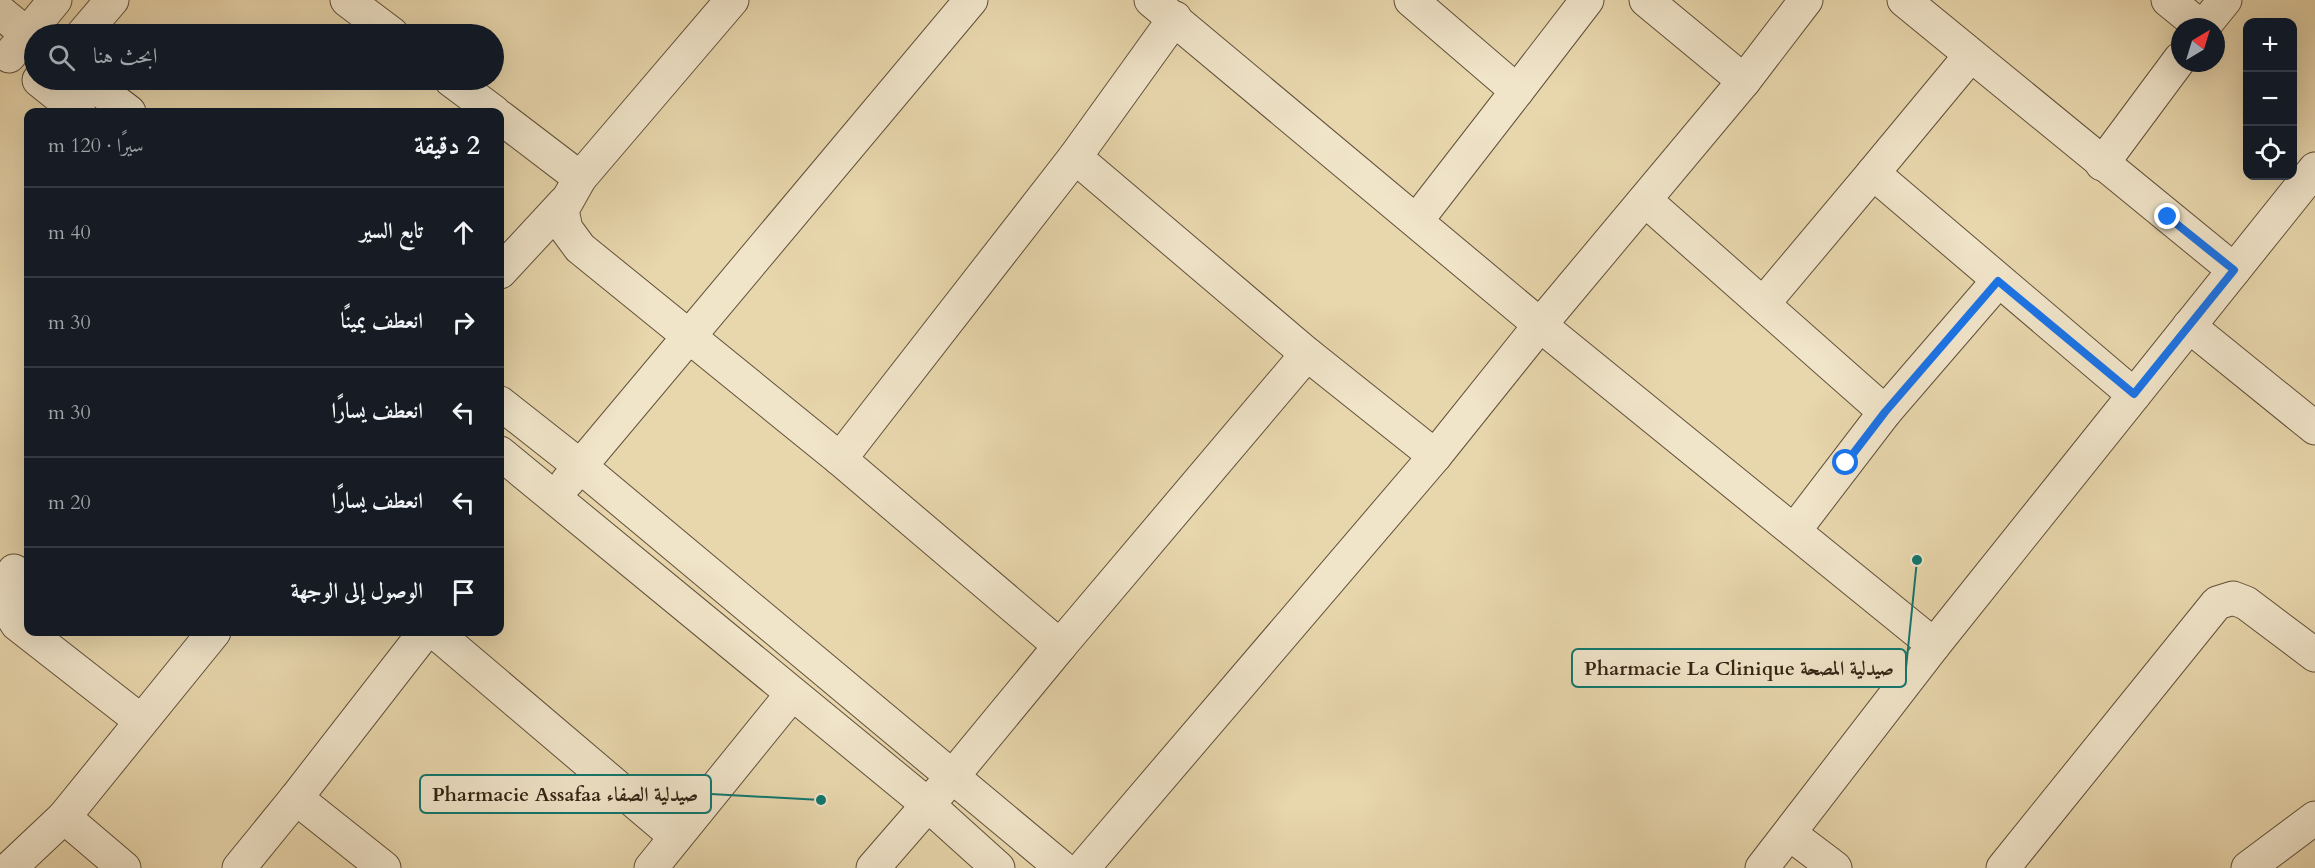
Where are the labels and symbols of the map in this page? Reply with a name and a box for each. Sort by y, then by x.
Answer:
north arrow [2171,18,2225,72]
route end [2154,203,2180,229]
route start [1832,449,1858,475]
callout: Pharmacie La Clinique صيدلية المصحة [1572,649,1906,687]
text: Pharmacie La Clinique صيدلية المصحة [1584,655,1894,682]
callout: Pharmacie Assafaa صيدلية الصفاء [420,775,711,813]
text: Pharmacie Assafaa صيدلية الصفاء [432,781,698,808]

